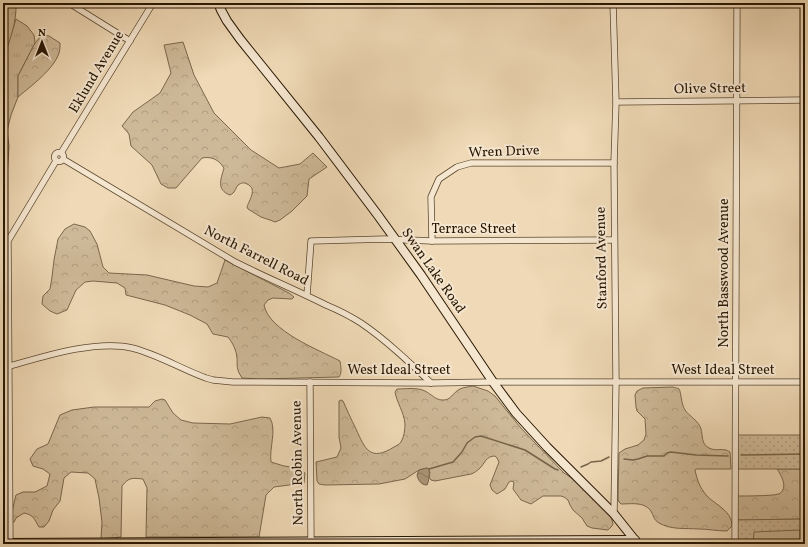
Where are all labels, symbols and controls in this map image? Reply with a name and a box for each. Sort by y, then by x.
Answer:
north arrow [22,22,62,62]
text: N [38,26,46,41]
street label: Eklund Avenue [65,27,129,117]
street label: Olive Street [674,79,746,99]
street label: Wren Drive [468,141,540,163]
street label: North Basswood Avenue [715,198,734,348]
street label: Stanford Avenue [592,206,612,309]
street label: Terrace Street [432,220,517,239]
street label: North Farrell Road [200,221,312,291]
street label: Swan Lake Road [397,225,470,317]
street label: West Ideal Street [347,361,451,380]
street label: West Ideal Street [671,361,775,380]
street label: North Robin Avenue [287,400,309,526]

